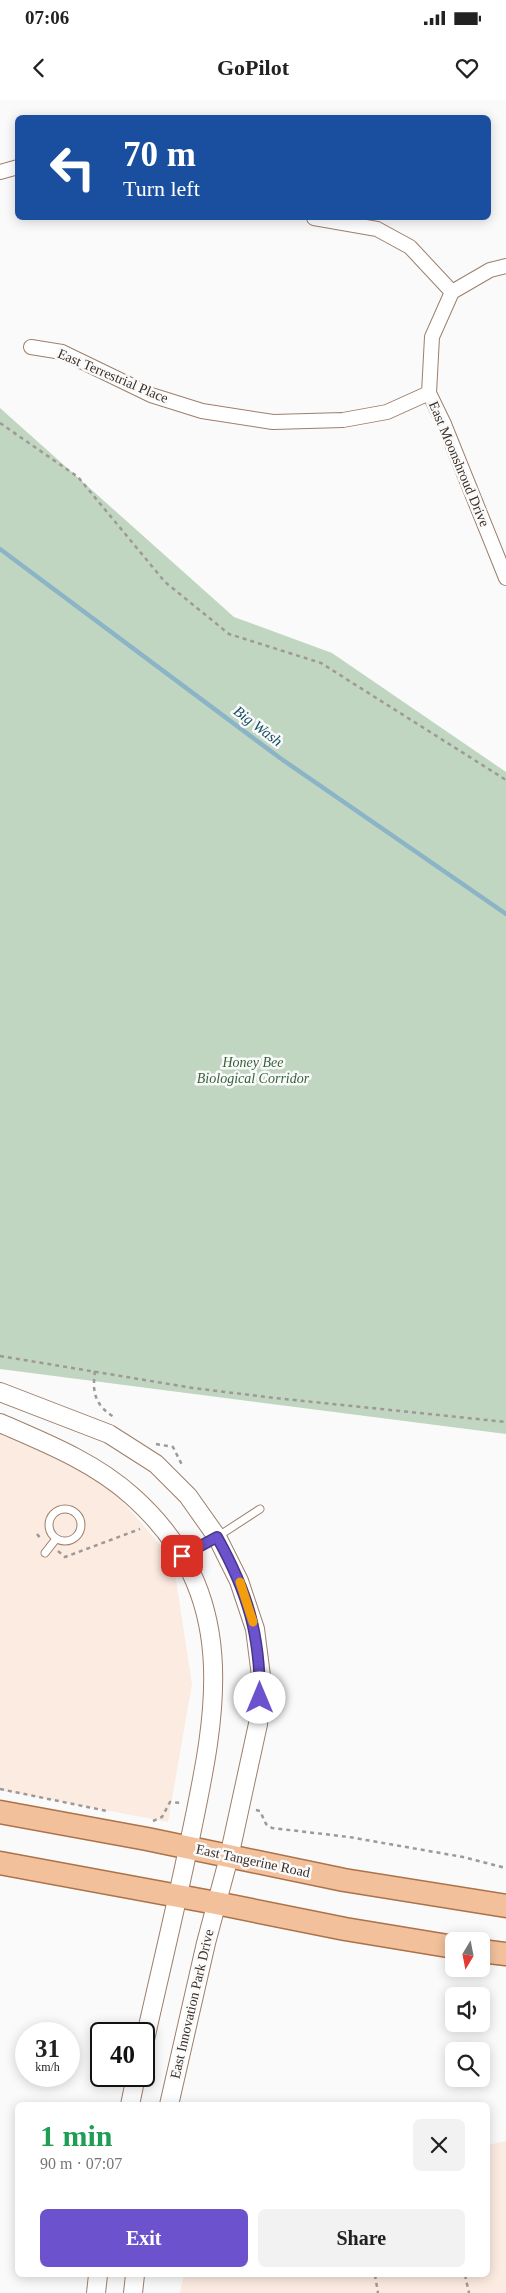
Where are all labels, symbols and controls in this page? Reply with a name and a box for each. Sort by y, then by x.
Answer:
text: 07:06 [25,7,69,28]
icon: back [25,54,53,82]
icon: heart [453,54,481,82]
text: GoPilot [217,55,289,80]
icon: left [40,135,105,200]
text: 70 m [123,135,196,174]
text: Turn left [123,176,200,201]
street label: East Terrestrial Place [56,346,170,406]
street label: East Moonshroud Drive [426,399,492,529]
water label: Big Wash [231,703,285,749]
park label: Honey Bee Biological Corridor [197,1055,310,1086]
pin [161,1535,203,1577]
icon: arrive [168,1542,196,1570]
position arrow [233,1671,285,1723]
street label: East Tangerine Road [195,1842,311,1880]
street label: East Innovation Park Drive [168,1928,216,2080]
north arrow [445,1932,490,1978]
map controls [445,1932,490,2087]
button: sound [445,1987,490,2032]
speed limit sign: 40 [90,2022,155,2087]
text: 31 [35,2035,60,2062]
button: search [445,2042,490,2087]
text: km/h [35,2060,60,2074]
text: 1 min [40,2119,113,2152]
button: close [413,2119,465,2171]
text: 90 m · 07:07 [40,2155,122,2172]
button: Exit [40,2209,248,2267]
button: Share [258,2209,465,2267]

